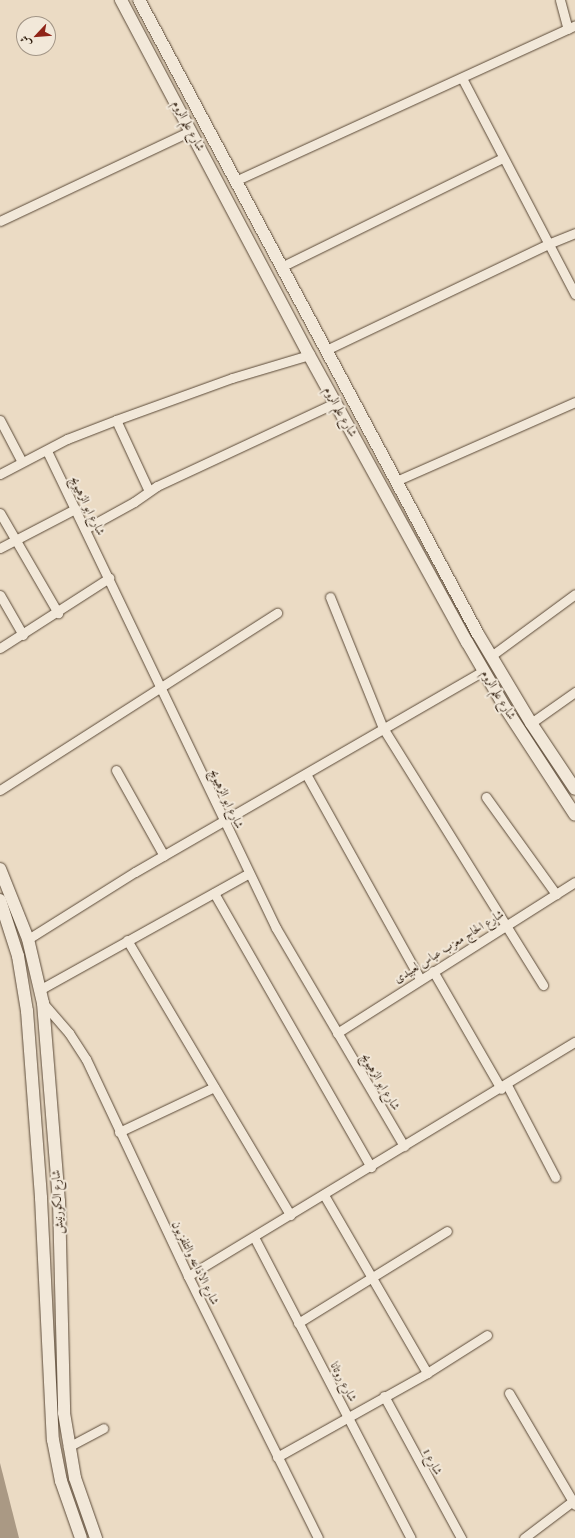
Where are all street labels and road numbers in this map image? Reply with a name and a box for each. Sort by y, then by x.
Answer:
street label: شارع علم الروم [169,98,207,154]
street label: شارع علم الروم [320,384,360,440]
street label: شارع ابو الزهيويج [67,474,107,538]
street label: شارع علم الروم [478,668,518,722]
street label: شارع ابو الزهيويج [206,767,246,831]
street label: شارع الحاج معزب عباس لعبيدى [391,907,507,987]
street label: شارع ابو الزهيويج [357,1051,403,1113]
street label: شارع الكورنيش [49,1170,67,1234]
street label: شارع الاذاعه والتلفزيون [168,1219,222,1307]
street label: شارع روتانا [327,1360,359,1404]
street label: شارع 1 [419,1446,445,1478]

